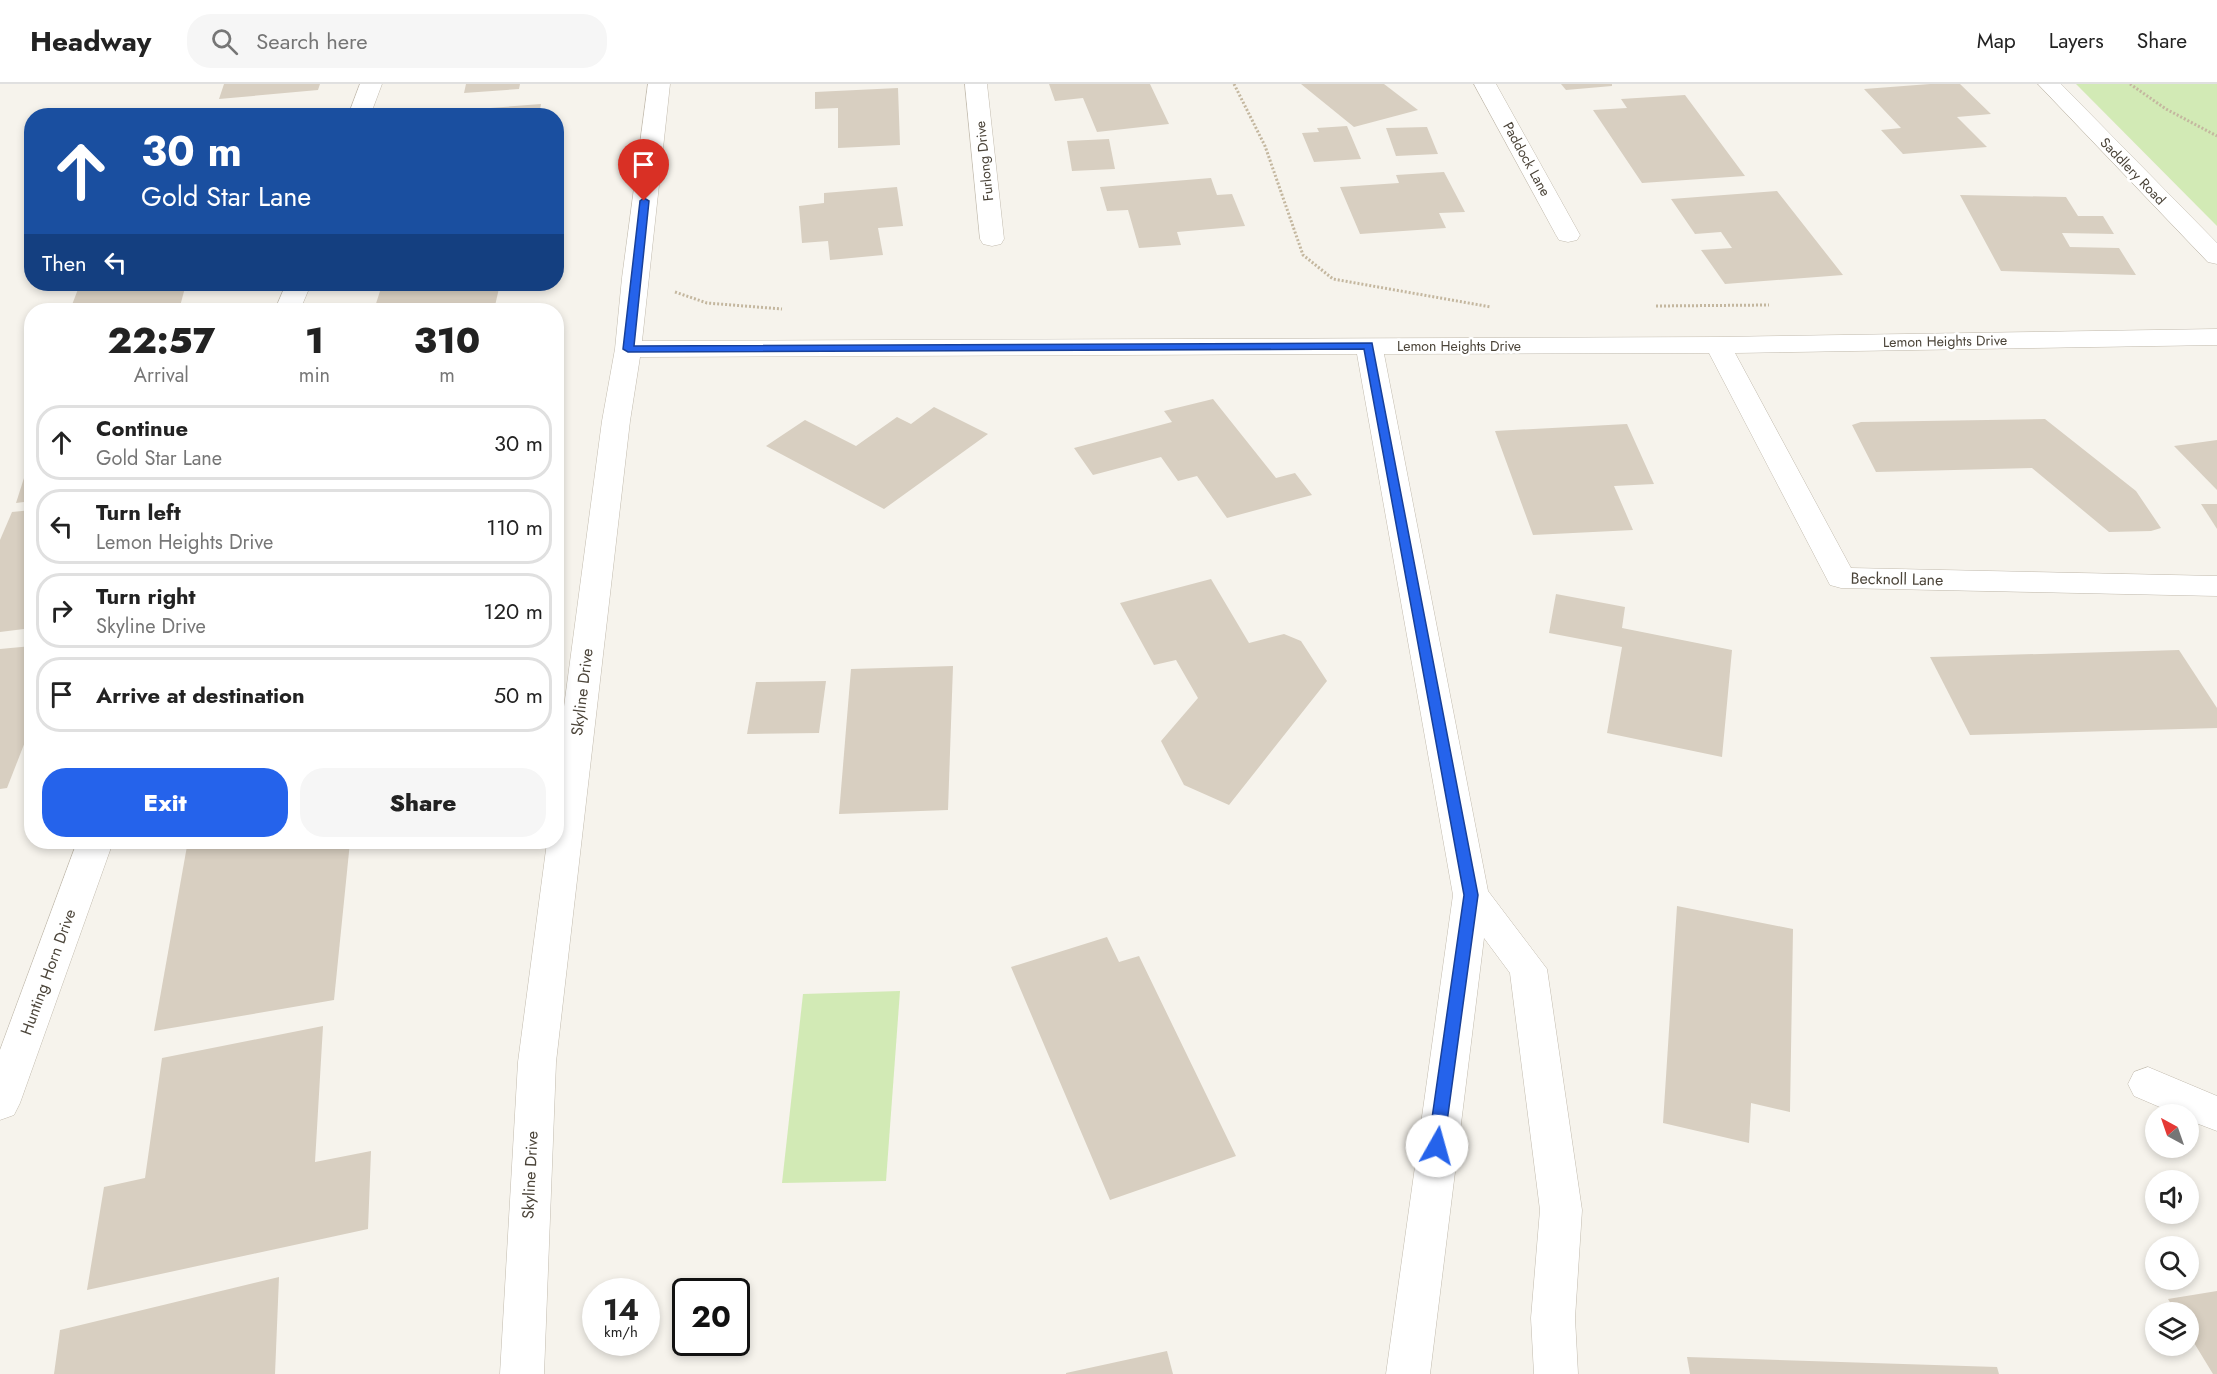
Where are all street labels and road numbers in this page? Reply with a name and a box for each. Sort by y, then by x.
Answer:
street label: Paddock Lane [1498,118,1556,200]
street label: Furlong Drive [970,120,998,202]
street label: Saddlery Road [2096,133,2170,209]
street label: Lemon Heights Drive [1883,330,2007,352]
street label: Lemon Heights Drive [1397,336,1521,356]
street label: Becknoll Lane [1850,567,1944,591]
street label: Skyline Drive [565,647,599,737]
street label: Hunting Horn Drive [14,906,82,1038]
street label: Skyline Drive [516,1130,544,1220]

